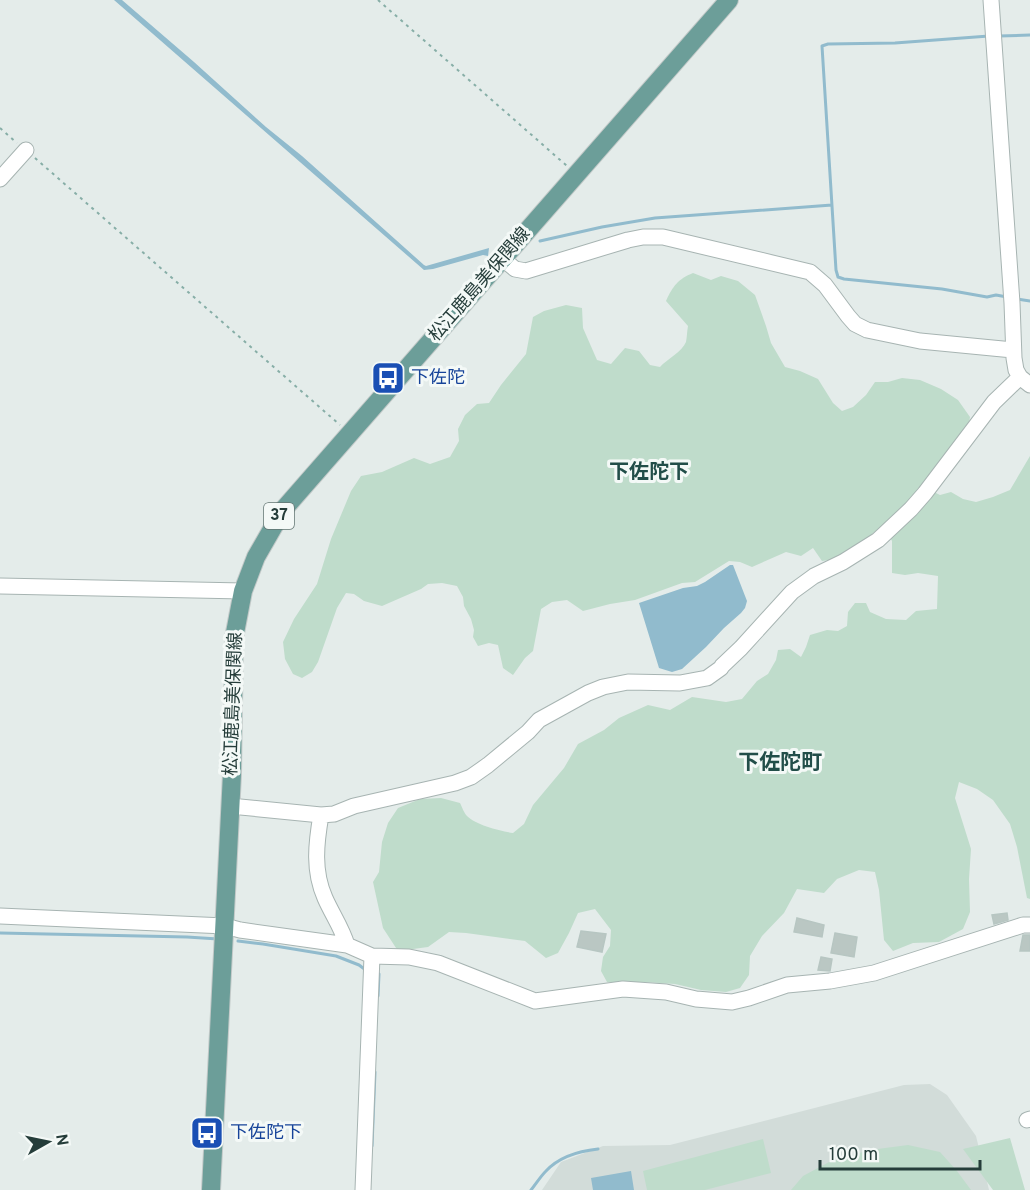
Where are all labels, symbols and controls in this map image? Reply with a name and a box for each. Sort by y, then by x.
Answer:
street label: 松江鹿島美保関線 [424,223,536,347]
bus stop icon: 下佐陀 [370,360,406,396]
place label: 下佐陀 [411,367,465,390]
district label: 下佐陀下 [609,460,689,486]
road number: 37 [264,503,294,529]
street label: 松江鹿島美保関線 [220,632,248,776]
district label: 下佐陀町 [738,750,822,777]
north arrow [18,1112,78,1172]
bus stop icon: 下佐陀下 [189,1115,225,1151]
place label: 下佐陀下 [230,1122,302,1145]
text: N [50,1133,72,1147]
scale bar [820,1133,980,1171]
text: 100 m [829,1144,878,1167]

